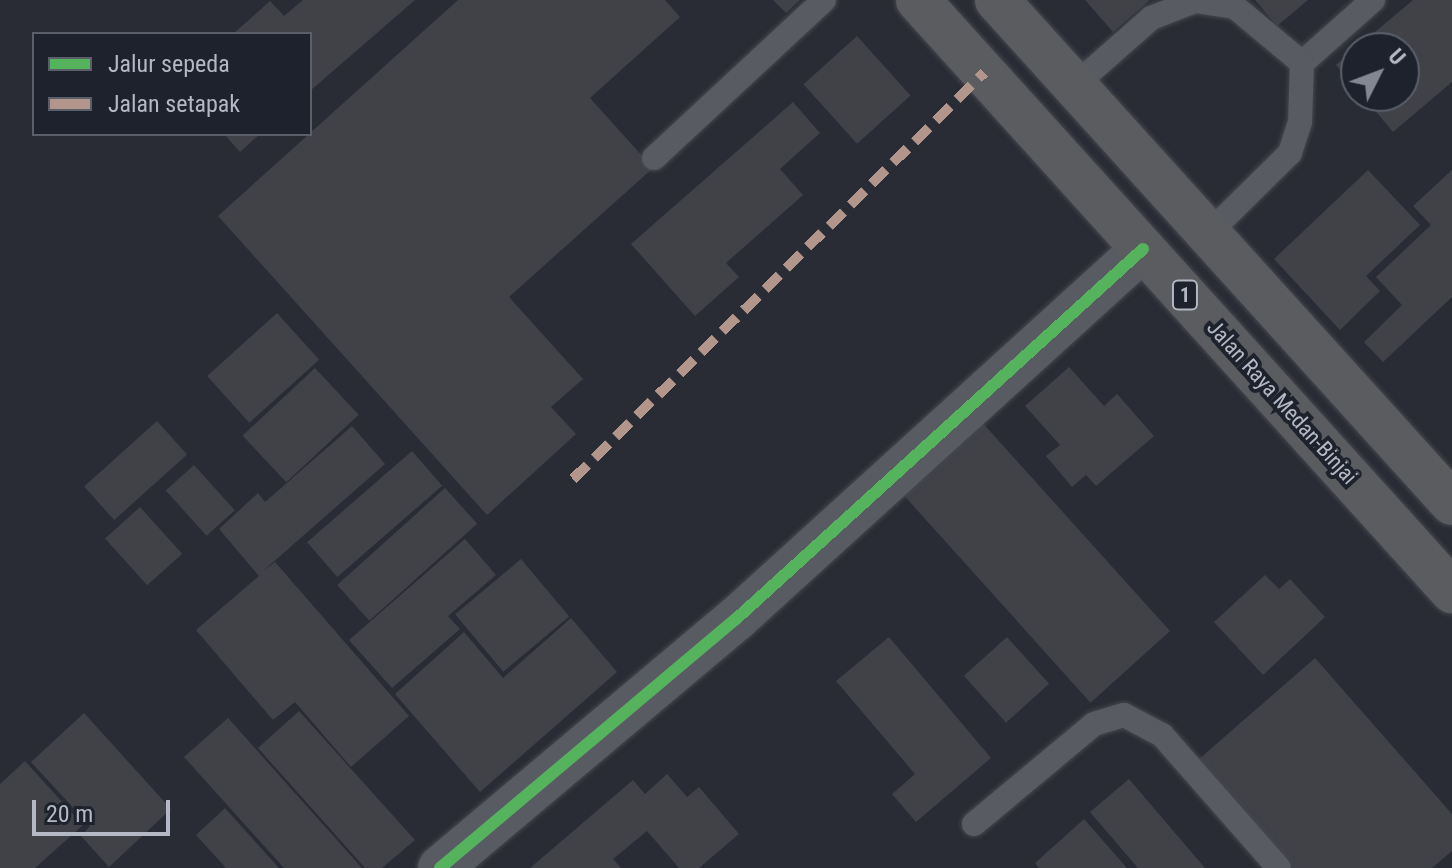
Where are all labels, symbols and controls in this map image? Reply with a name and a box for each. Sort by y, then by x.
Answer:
legend [32,32,312,136]
north arrow [1340,32,1420,112]
text: U [1383,44,1410,70]
text: Jalur sepeda [108,50,230,78]
text: Jalan setapak [108,90,240,118]
road number: 1 [1171,279,1199,311]
street label: Jalan Raya Medan-Binjai [1201,314,1363,490]
scale bar [36,784,174,834]
text: 20 m [46,800,93,828]

